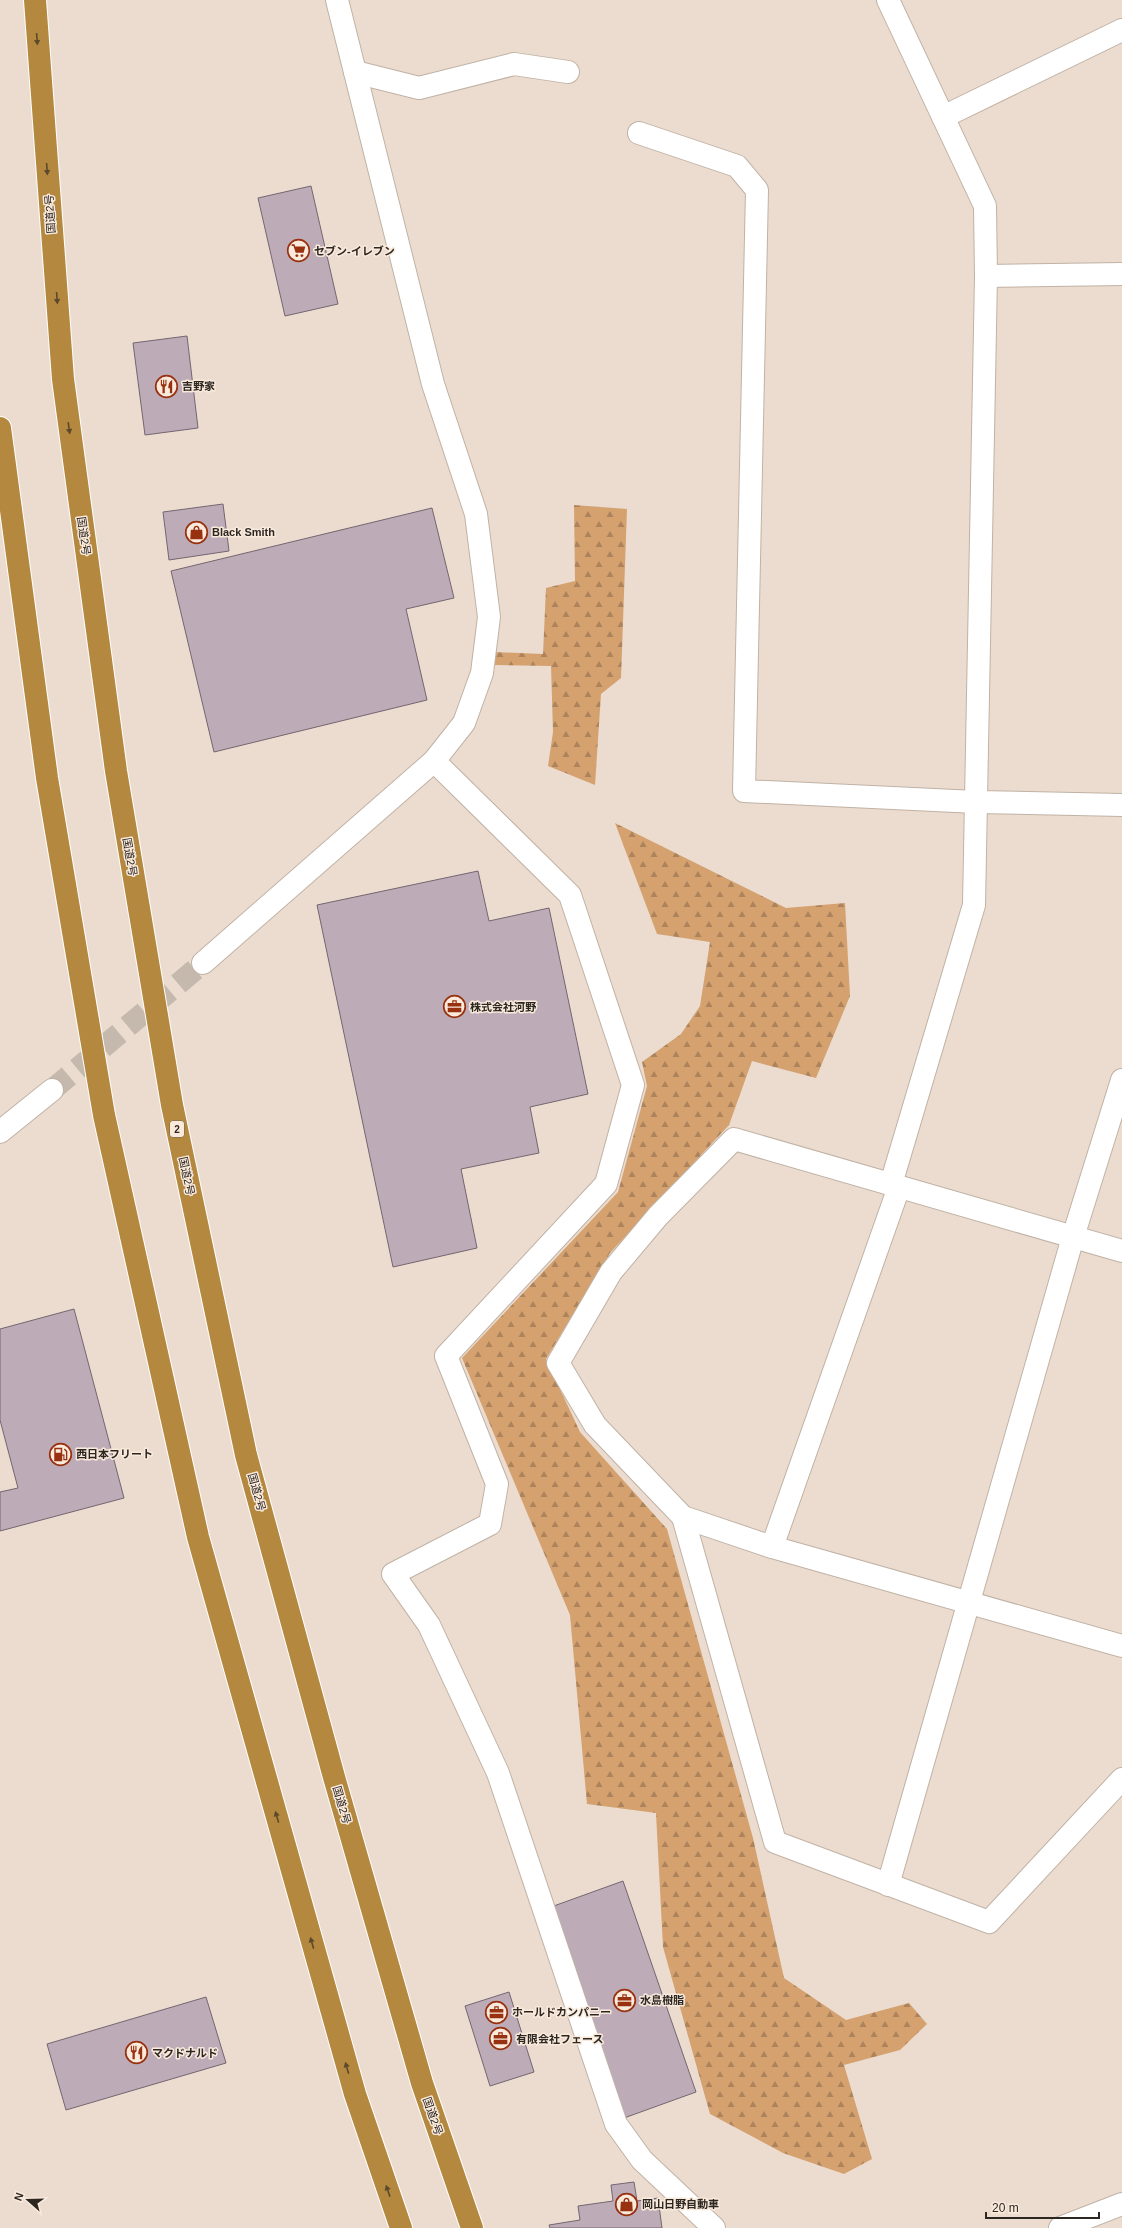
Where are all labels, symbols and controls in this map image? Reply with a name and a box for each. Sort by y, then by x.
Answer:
one-way arrow [34,33,41,45]
one-way arrow [44,163,51,175]
street label: 国道2号 [43,194,57,234]
supermarket icon: セブン-イレブン [285,238,311,264]
place label: セブン-イレブン [314,245,395,257]
one-way arrow [53,292,60,304]
restaurant icon: 吉野家 [153,373,179,399]
place label: 吉野家 [182,380,215,392]
one-way arrow [66,421,72,434]
street label: 国道2号 [75,516,93,556]
shop icon: Black Smith [183,519,209,545]
place label: Black Smith [212,526,275,538]
street label: 国道2号 [121,837,139,877]
office icon: 株式会社河野 [441,994,467,1020]
place label: 株式会社河野 [470,1001,537,1013]
road number: 2 [170,1121,184,1137]
street label: 国道2号 [177,1156,197,1196]
fuel station icon: 西日本フリート [48,1441,74,1467]
place label: 西日本フリート [76,1448,153,1460]
street label: 国道2号 [246,1472,268,1512]
street label: 国道2号 [331,1785,353,1825]
one-way arrow [274,1811,280,1823]
one-way arrow [309,1936,315,1948]
office icon: 水島樹脂 [611,1987,637,2013]
place label: 水島樹脂 [640,1994,684,2006]
office icon: ホールドカンパニー [483,1999,509,2025]
place label: ホールドカンパニー [512,2006,611,2018]
office icon: 有限会社フェース [487,2026,513,2052]
place label: 有限会社フェース [516,2033,603,2045]
restaurant icon: マクドナルド [123,2040,149,2066]
place label: マクドナルド [152,2047,218,2059]
one-way arrow [344,2061,350,2074]
street label: 国道2号 [421,2096,445,2136]
north arrow [8,2180,48,2220]
one-way arrow [385,2185,391,2197]
text: N [12,2191,26,2202]
shop icon: 岡山日野自動車 [614,2191,640,2217]
scale bar [986,2194,1099,2220]
place label: 岡山日野自動車 [642,2198,719,2210]
text: 20 m [992,2201,1019,2215]

